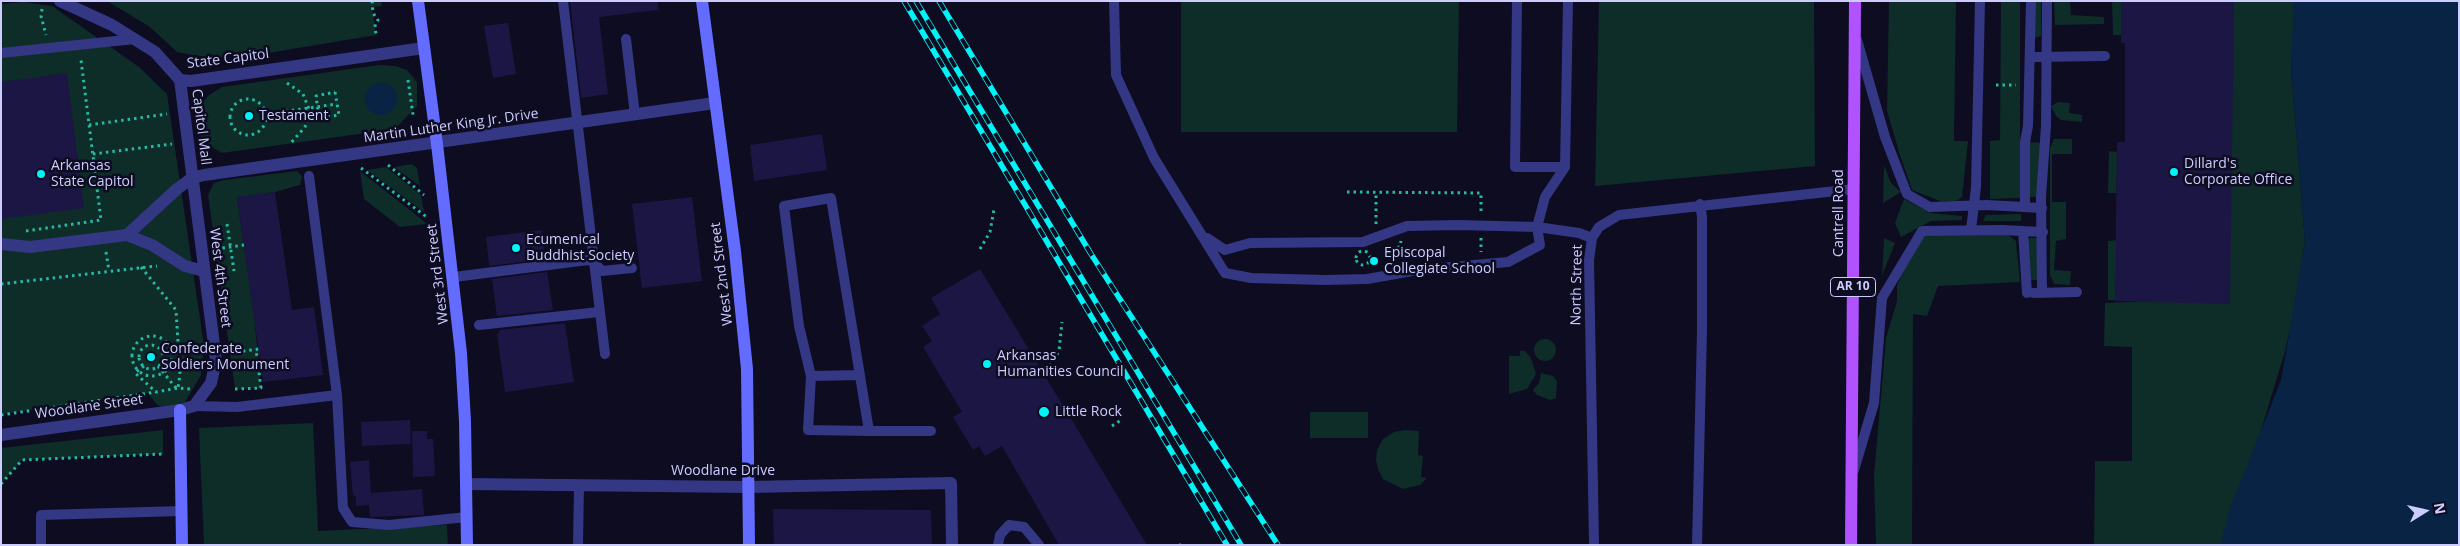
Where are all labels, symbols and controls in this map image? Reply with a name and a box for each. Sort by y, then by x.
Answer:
street label: State Capitol [186,46,270,72]
street label: Capitol Mall [188,88,214,166]
street label: Martin Luther King Jr. Drive [362,105,540,147]
place label: Testament [259,108,328,124]
marker: Testament [243,110,255,122]
place label: Dillard's Corporate Office [2184,156,2292,188]
place label: Arkansas State Capitol [51,158,134,190]
marker: Dillard's Corporate Office [2168,166,2180,178]
marker: Arkansas State Capitol [35,168,47,180]
street label: Cantrell Road [1831,169,1847,257]
street label: West 2nd Street [707,221,737,327]
street label: West 3rd Street [424,223,452,325]
street label: West 4th Street [206,227,234,329]
place label: Ecumenical Buddhist Society [526,232,634,264]
marker: Ecumenical Buddhist Society [510,242,522,254]
street label: North Street [1568,244,1586,326]
place label: Episcopal Collegiate School [1384,245,1495,278]
marker: Episcopal Collegiate School [1368,255,1380,267]
road number: AR 10 [1830,278,1876,296]
place label: Confederate Soldiers Monument [161,341,289,374]
place label: Arkansas Humanities Council [997,348,1124,381]
marker: Confederate Soldiers Monument [145,351,157,363]
marker: Arkansas Humanities Council [981,358,993,370]
street label: Woodlane Street [34,391,144,423]
place label: Little Rock [1055,404,1122,420]
marker: Little Rock [1037,405,1051,419]
street label: Woodlane Drive [671,463,775,479]
north arrow [2400,486,2450,536]
text: N [2430,501,2451,516]

